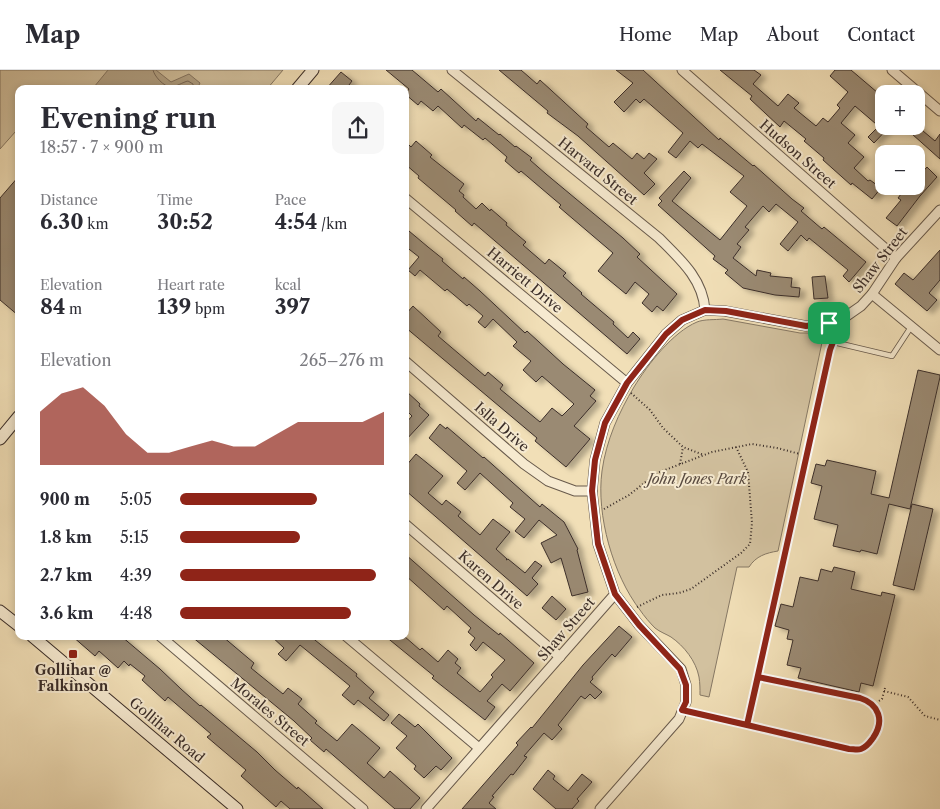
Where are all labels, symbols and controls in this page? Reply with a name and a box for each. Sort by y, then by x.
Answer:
text: Map [25,20,80,49]
text: Home [619,24,672,46]
text: Map [700,24,738,46]
text: About [766,24,819,46]
text: Contact [847,24,915,46]
map controls [875,85,925,195]
button: + [875,85,925,135]
text: Evening run [40,101,216,135]
button: share [332,102,384,154]
street label: Hudson Street [756,116,840,192]
street label: Harvard Street [554,133,642,209]
text: 18:57 · 7 × 900 m [40,137,163,157]
button: − [875,145,925,195]
text: Distance [40,191,98,209]
text: Time [157,191,193,209]
text: Pace [275,191,306,209]
text: 6.30 [40,209,84,234]
text: 30:52 [157,209,213,234]
text: 4:54 [275,209,317,234]
text: km [84,215,108,233]
text: /km [317,215,347,233]
street label: Shaw Street [849,223,911,297]
street label: Harriett Drive [484,243,567,317]
text: Elevation [40,276,103,294]
text: Heart rate [157,276,225,294]
text: kcal [275,276,301,294]
text: 84 [40,294,65,319]
text: 139 [157,294,191,319]
text: 397 [275,294,310,319]
text: m [65,300,82,318]
text: bpm [191,300,225,318]
pin [808,302,850,344]
icon: arrive [815,309,843,337]
text: Elevation [40,350,111,370]
text: 265–276 m [300,350,384,370]
street label: Islla Drive [471,398,533,456]
park label: John Jones Park [643,470,748,488]
text: 900 m [40,489,90,509]
text: 5:05 [120,489,152,509]
text: 1.8 km [40,527,92,547]
text: 5:15 [120,527,149,547]
street label: Karen Drive [455,547,527,613]
text: 2.7 km [40,565,93,585]
text: 4:39 [120,565,152,585]
street label: Shaw Street [533,593,599,665]
text: 3.6 km [40,603,94,623]
text: 4:48 [120,603,152,623]
marker: Gollihar @ Falkinson [67,648,79,660]
place label: Gollihar @ Falkinson [35,661,111,695]
street label: Morales Street [227,674,313,750]
street label: Gollihar Road [126,693,209,767]

